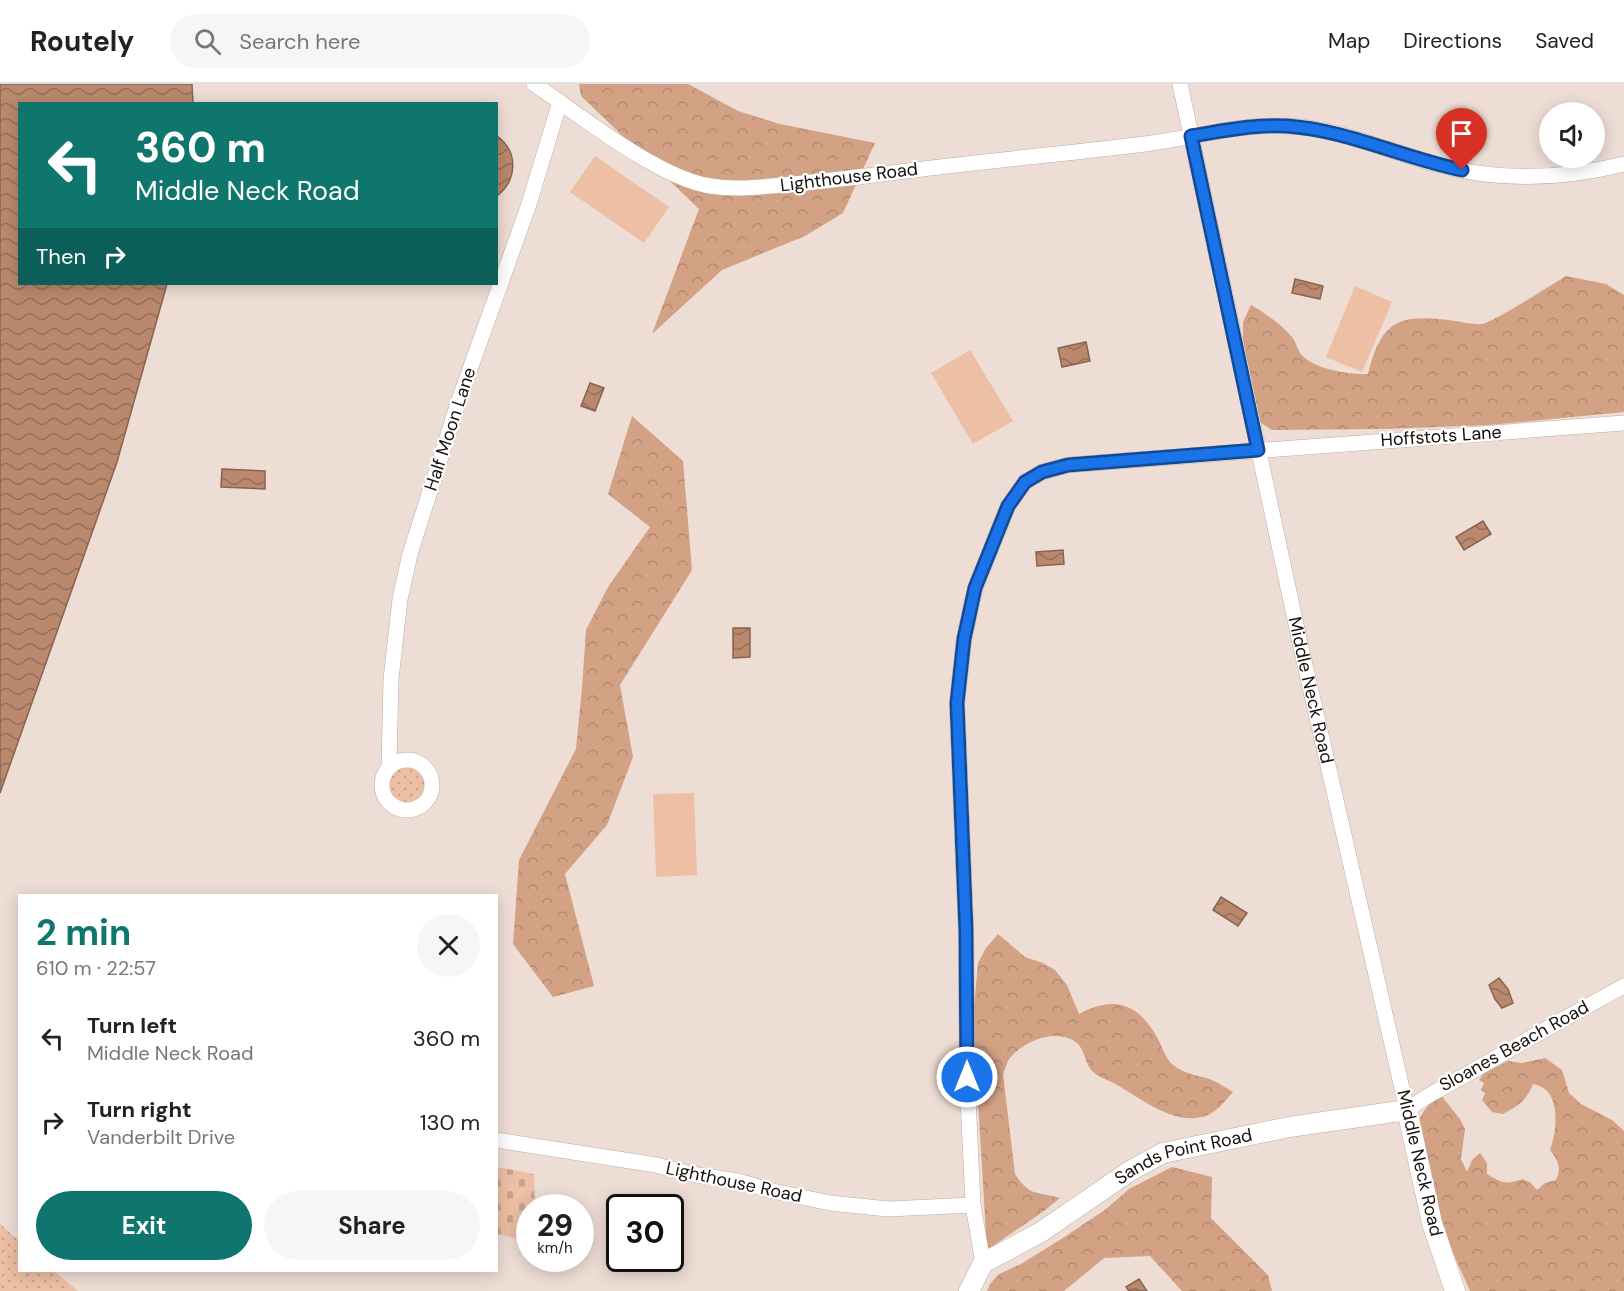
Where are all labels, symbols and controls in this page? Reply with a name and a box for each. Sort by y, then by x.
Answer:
search box [170,14,590,68]
text: Routely [30,23,134,60]
icon: search [191,25,224,58]
text: Search here [239,27,361,56]
text: Map [1328,27,1370,55]
text: Directions [1403,27,1502,55]
text: Saved [1535,27,1594,55]
map controls [1539,102,1605,168]
button: sound [1539,102,1605,168]
pin [1436,108,1487,170]
icon: arrive [1445,117,1478,150]
text: 360 m [135,120,266,175]
icon: left [36,126,114,204]
street label: Lighthouse Road [779,157,919,197]
text: Middle Neck Road [135,173,360,208]
icon: right [98,240,131,273]
text: Then [36,242,86,271]
street label: Half Moon Lane [419,364,481,494]
street label: Hoffstots Lane [1380,420,1502,452]
street label: Middle Neck Road [1283,614,1339,766]
text: 2 min [36,909,131,956]
button: close [417,914,480,977]
text: 610 m · 22:57 [36,955,156,981]
street label: Sloanes Beach Road [1435,995,1593,1097]
text: Turn left [87,1011,177,1040]
icon: left [36,1022,69,1055]
text: 360 m [413,1024,480,1053]
text: Middle Neck Road [87,1040,253,1066]
position arrow [935,1045,999,1109]
street label: Middle Neck Road [1391,1087,1449,1239]
text: Turn right [87,1095,192,1124]
icon: right [36,1106,69,1139]
text: 130 m [420,1108,480,1137]
street label: Sands Point Road [1110,1123,1254,1190]
text: Vanderbilt Drive [87,1124,235,1150]
street label: Lighthouse Road [664,1156,804,1208]
button: Exit [36,1191,252,1260]
button: Share [264,1191,480,1260]
speed limit sign: 30 [606,1194,684,1272]
text: 29 [537,1206,573,1245]
text: km/h [537,1238,573,1258]

